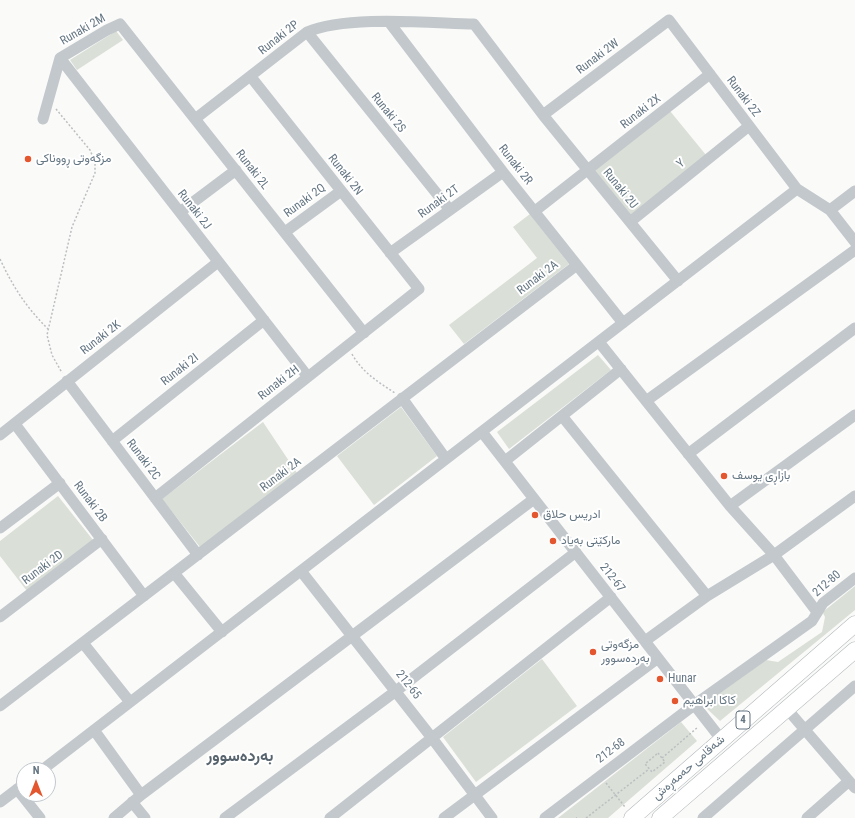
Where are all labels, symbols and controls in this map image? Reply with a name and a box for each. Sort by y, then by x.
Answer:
street label: Runaki 2M [58,11,108,49]
street label: Runaki 2P [256,18,302,58]
street label: Runaki 2W [574,36,622,78]
street label: Runaki 2Z [723,74,763,120]
street label: Runaki 2S [368,90,408,136]
street label: Runaki 2X [618,92,664,132]
street label: Runaki 2R [495,142,535,188]
street label: Runaki 2L [232,147,272,193]
place label: مزگەوتی ڕووناکی [36,152,111,166]
street label: Runaki 2N [325,152,365,198]
marker: مزگەوتی ڕووناکی [23,154,33,164]
street label: Y [674,156,688,172]
street label: Runaki 2U [600,166,640,212]
street label: Runaki 2Q [281,181,329,221]
street label: Runaki 2T [416,182,462,222]
street label: Runaki 2J [174,187,214,233]
street label: Runaki 2A [515,258,561,298]
street label: Runaki 2K [78,318,124,358]
street label: Runaki 2I [158,351,202,389]
street label: Runaki 2H [256,363,302,403]
street label: Runaki 2C [123,437,163,483]
street label: Runaki 2A [258,455,304,495]
place label: بازاڕی یوسف [732,469,790,483]
marker: بازاڕی یوسف [719,471,729,481]
street label: Runaki 2B [70,479,110,525]
place label: ادريس حلاق [543,508,601,522]
marker: ادريس حلاق [530,510,540,520]
place label: مارکێتی بەیاد [561,534,620,548]
marker: مارکێتی بەیاد [548,536,558,546]
street label: Runaki 2D [20,548,66,588]
street label: 212-67 [596,561,628,595]
street label: 212-80 [810,568,844,600]
place label: مزگەوتی بەردەسوور [601,638,650,666]
marker: مزگەوتی بەردەسوور [588,647,598,657]
street label: 212-65 [392,668,424,702]
place label: Hunar [668,672,696,686]
marker: Hunar [655,674,665,684]
place label: کاکا ابراهيم [683,694,736,708]
marker: کاکا ابراهيم [670,696,680,706]
road number: 4 [736,711,750,729]
street label: شەقامی حەمەڕەش [650,733,728,803]
street label: 212-68 [594,735,628,767]
district label: بەردەسوور [207,747,273,767]
north arrow [16,762,56,802]
text: N [33,764,39,777]

